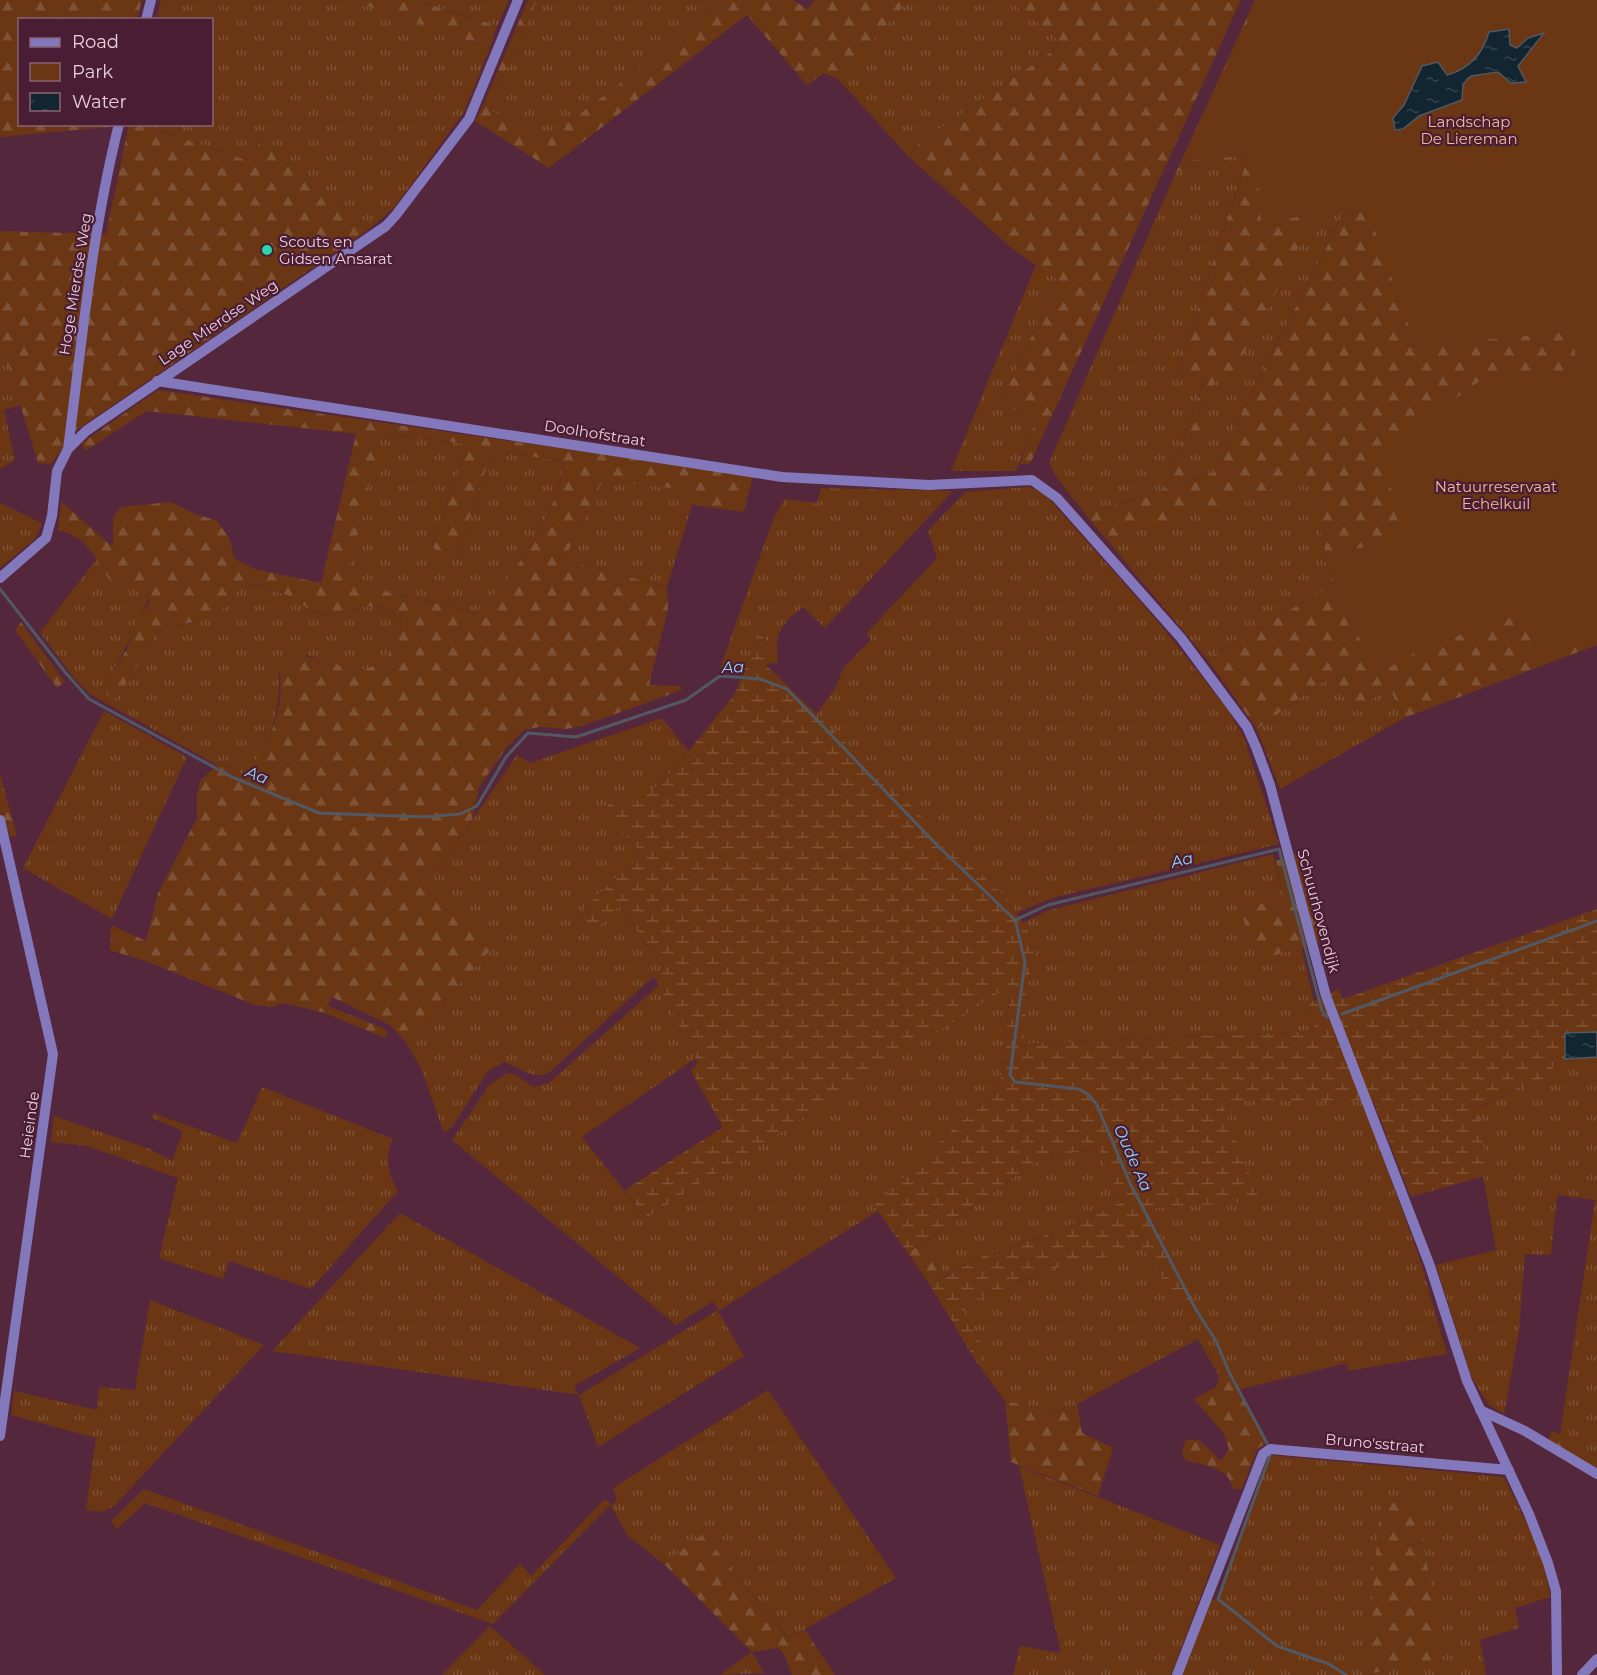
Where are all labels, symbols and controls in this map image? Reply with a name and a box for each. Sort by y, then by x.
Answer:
legend [18,18,213,126]
text: Road [72,31,119,53]
text: Park [72,61,113,83]
text: Water [72,91,127,113]
park label: Landschap De Liereman [1420,112,1518,148]
street label: Hoge Mierdse Weg [54,212,96,356]
place label: Scouts en Gidsen Ansarat [279,232,393,268]
marker: Scouts en Gidsen Ansarat [260,243,274,257]
street label: Lage Mierdse Weg [155,275,281,369]
street label: Doolhofstraat [543,416,647,450]
park label: Natuurreservaat Echelkuil [1435,477,1557,513]
water label: Aa [721,657,745,677]
water label: Aa [242,762,271,788]
street label: Schuurhovendijk [1293,847,1345,975]
water label: Aa [1168,848,1195,872]
street label: Heieinde [15,1090,43,1160]
water label: Oude Aa [1110,1122,1156,1194]
street label: Bruno'sstraat [1325,1429,1425,1457]

